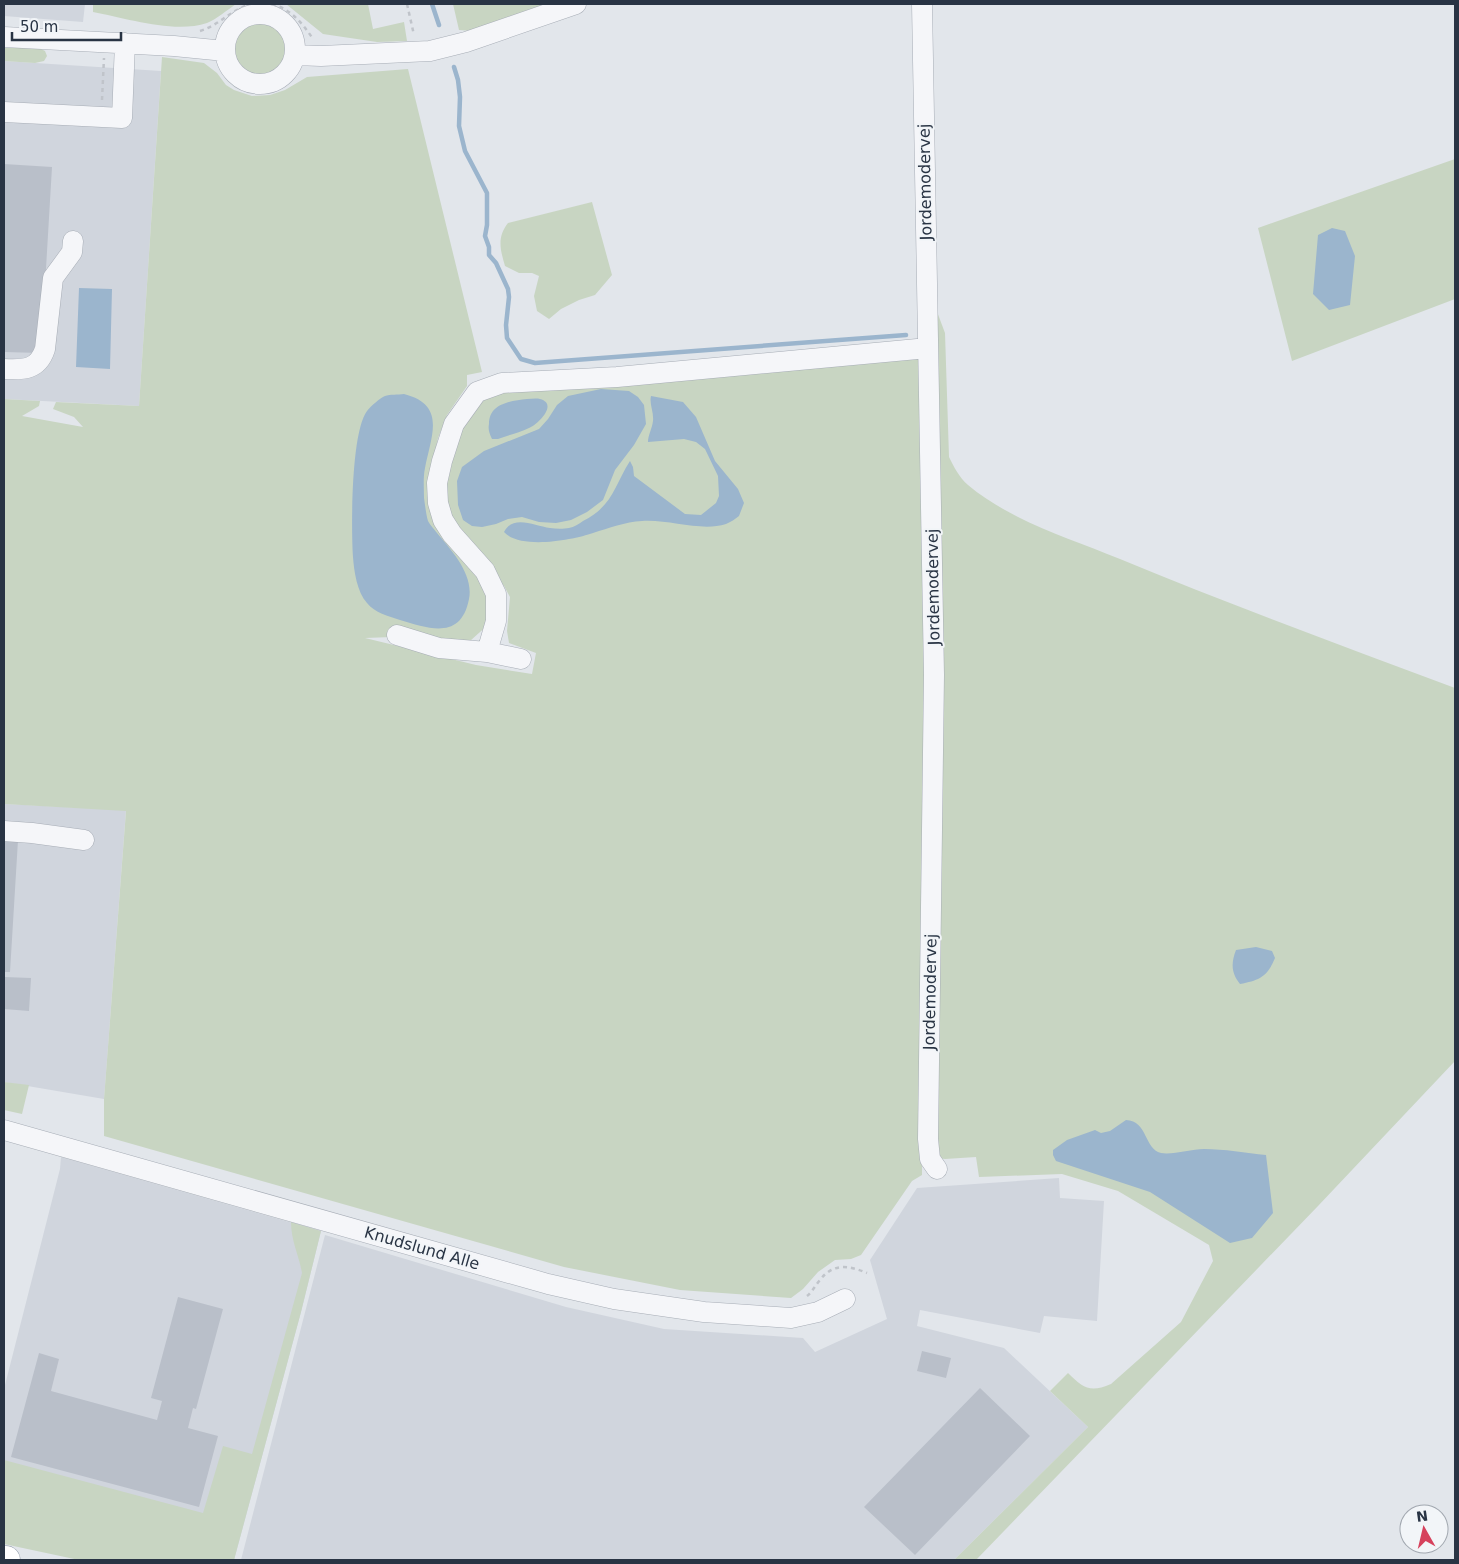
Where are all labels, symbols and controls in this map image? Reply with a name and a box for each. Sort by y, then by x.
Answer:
scale bar [12,10,121,42]
text: 50 m [20,18,58,36]
street label: Jordemodervej [914,124,936,241]
street label: Jordemodervej [922,529,944,646]
street label: Jordemodervej [919,934,941,1051]
street label: Knudslund Alle [362,1222,482,1274]
north arrow [1399,1504,1449,1554]
text: N [1415,1507,1429,1525]

